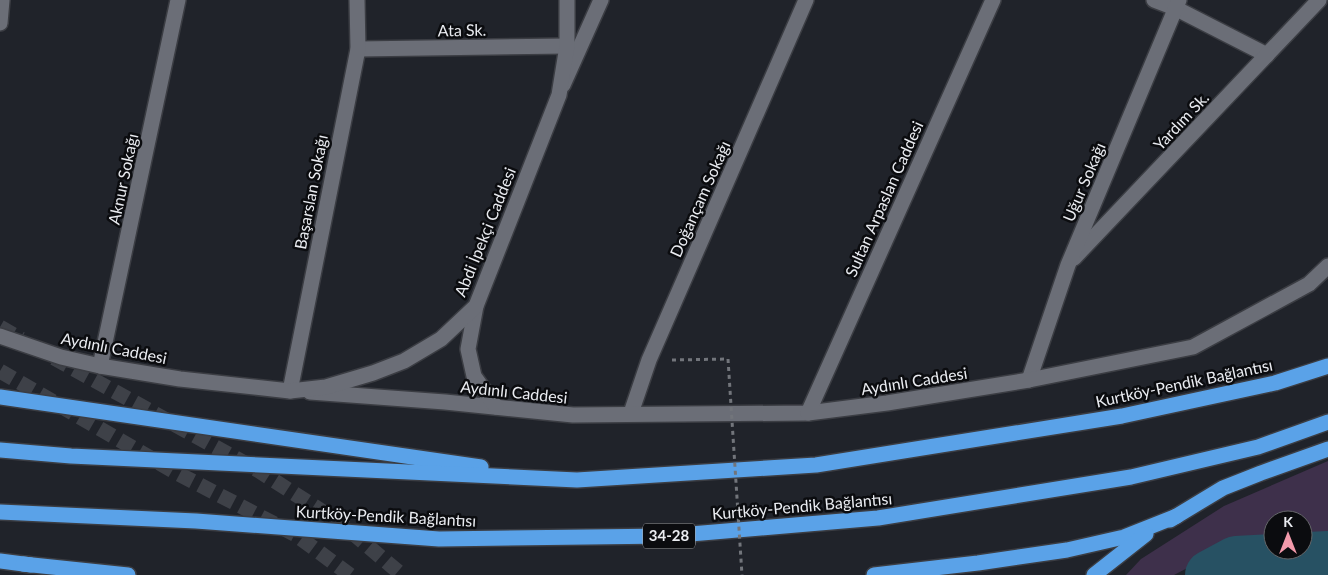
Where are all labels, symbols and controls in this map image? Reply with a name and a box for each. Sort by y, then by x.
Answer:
street label: Ata Sk. [438,20,486,39]
street label: Yardım Sk. [1149,88,1212,154]
street label: Sultan Arpaslan Caddesi [841,118,926,280]
street label: Aknur Sokağı [104,132,141,226]
street label: Başarslan Sokağı [290,133,331,251]
street label: Doğançam Sokağı [665,138,734,260]
street label: Uğur Sokağı [1058,139,1109,224]
street label: Abdi İpekçi Caddesi [450,165,519,299]
street label: Aydınlı Caddesi [60,328,169,367]
street label: Kurtköy-Pendik Bağlantısı [1094,354,1274,411]
street label: Aydınlı Caddesi [859,363,968,398]
street label: Aydınlı Caddesi [460,376,568,407]
street label: Kurtköy-Pendik Bağlantısı [711,488,893,523]
street label: Kurtköy-Pendik Bağlantısı [295,501,477,530]
north arrow [1263,510,1313,560]
text: K [1283,513,1293,530]
road number: 34-28 [643,524,695,548]

